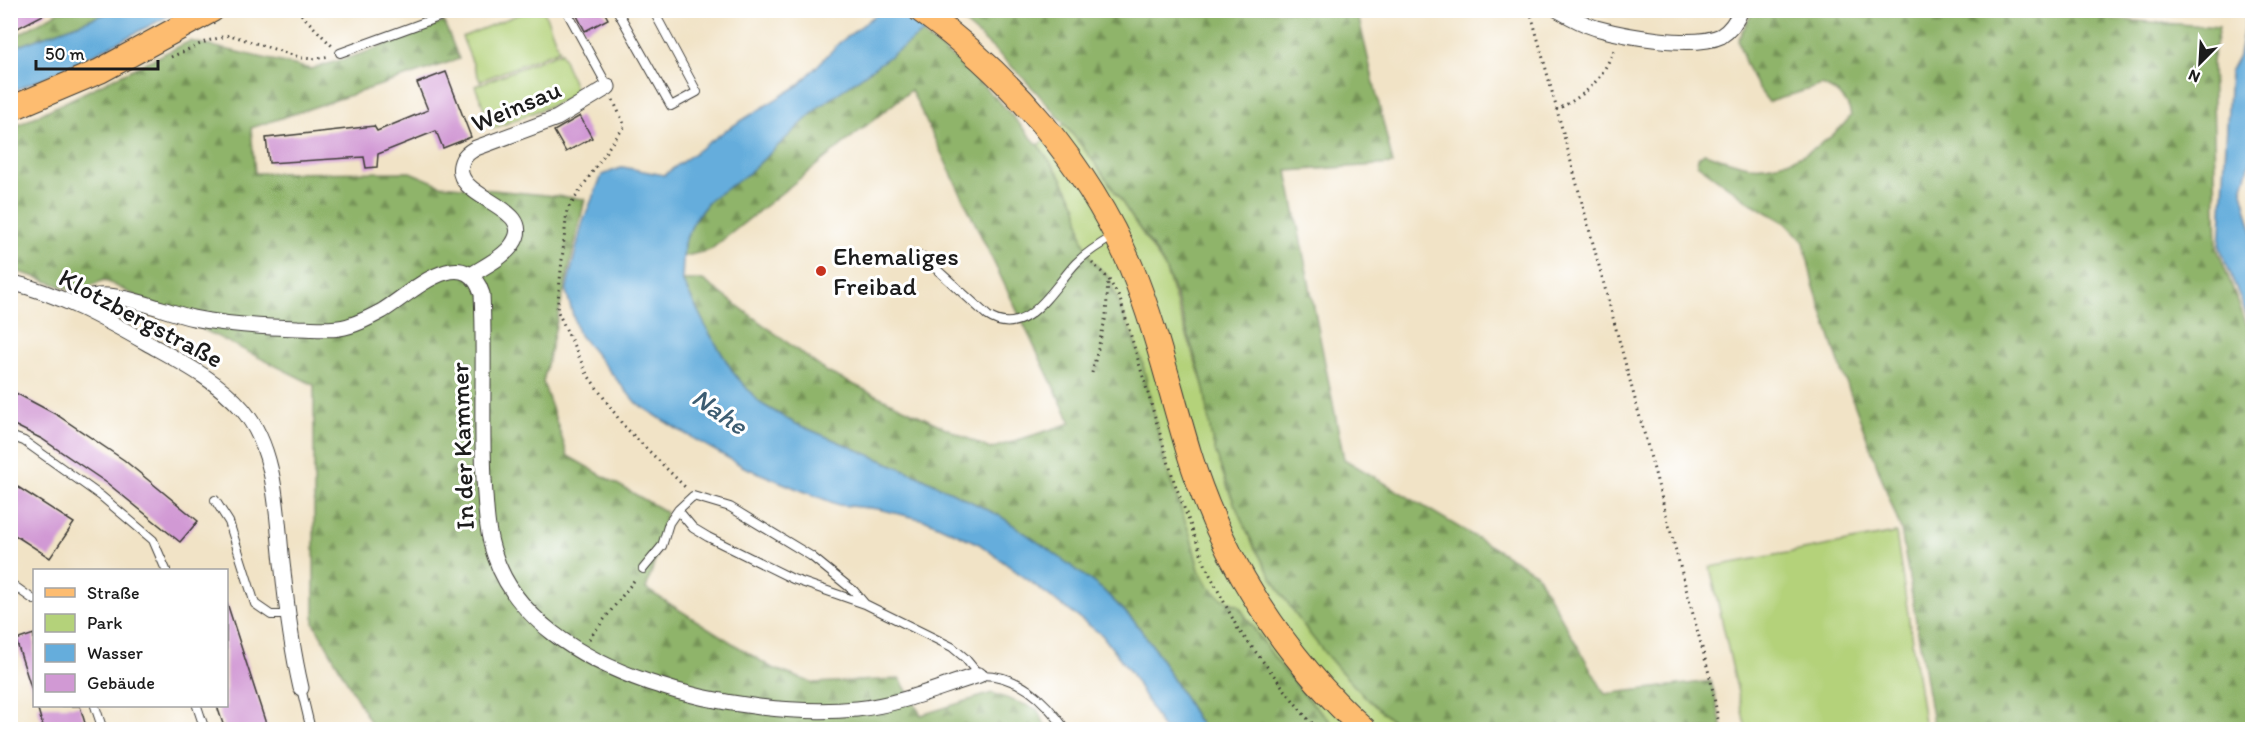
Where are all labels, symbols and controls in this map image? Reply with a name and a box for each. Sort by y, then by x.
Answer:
scale bar [36,33,158,71]
north arrow [2170,33,2230,93]
text: 50 m [45,43,85,65]
text: N [2185,65,2203,87]
street label: Weinsau [466,73,566,139]
place label: Ehemaliges Freibad [833,240,959,302]
street label: Klotzbergstraße [53,261,229,375]
marker: Ehemaliges Freibad [814,264,828,278]
street label: In der Kammer [443,361,481,530]
water label: Nahe [686,380,755,442]
legend [33,569,228,707]
text: Straße [87,582,140,604]
text: Park [87,612,122,634]
text: Wasser [87,642,144,664]
text: Gebäude [87,672,155,694]

